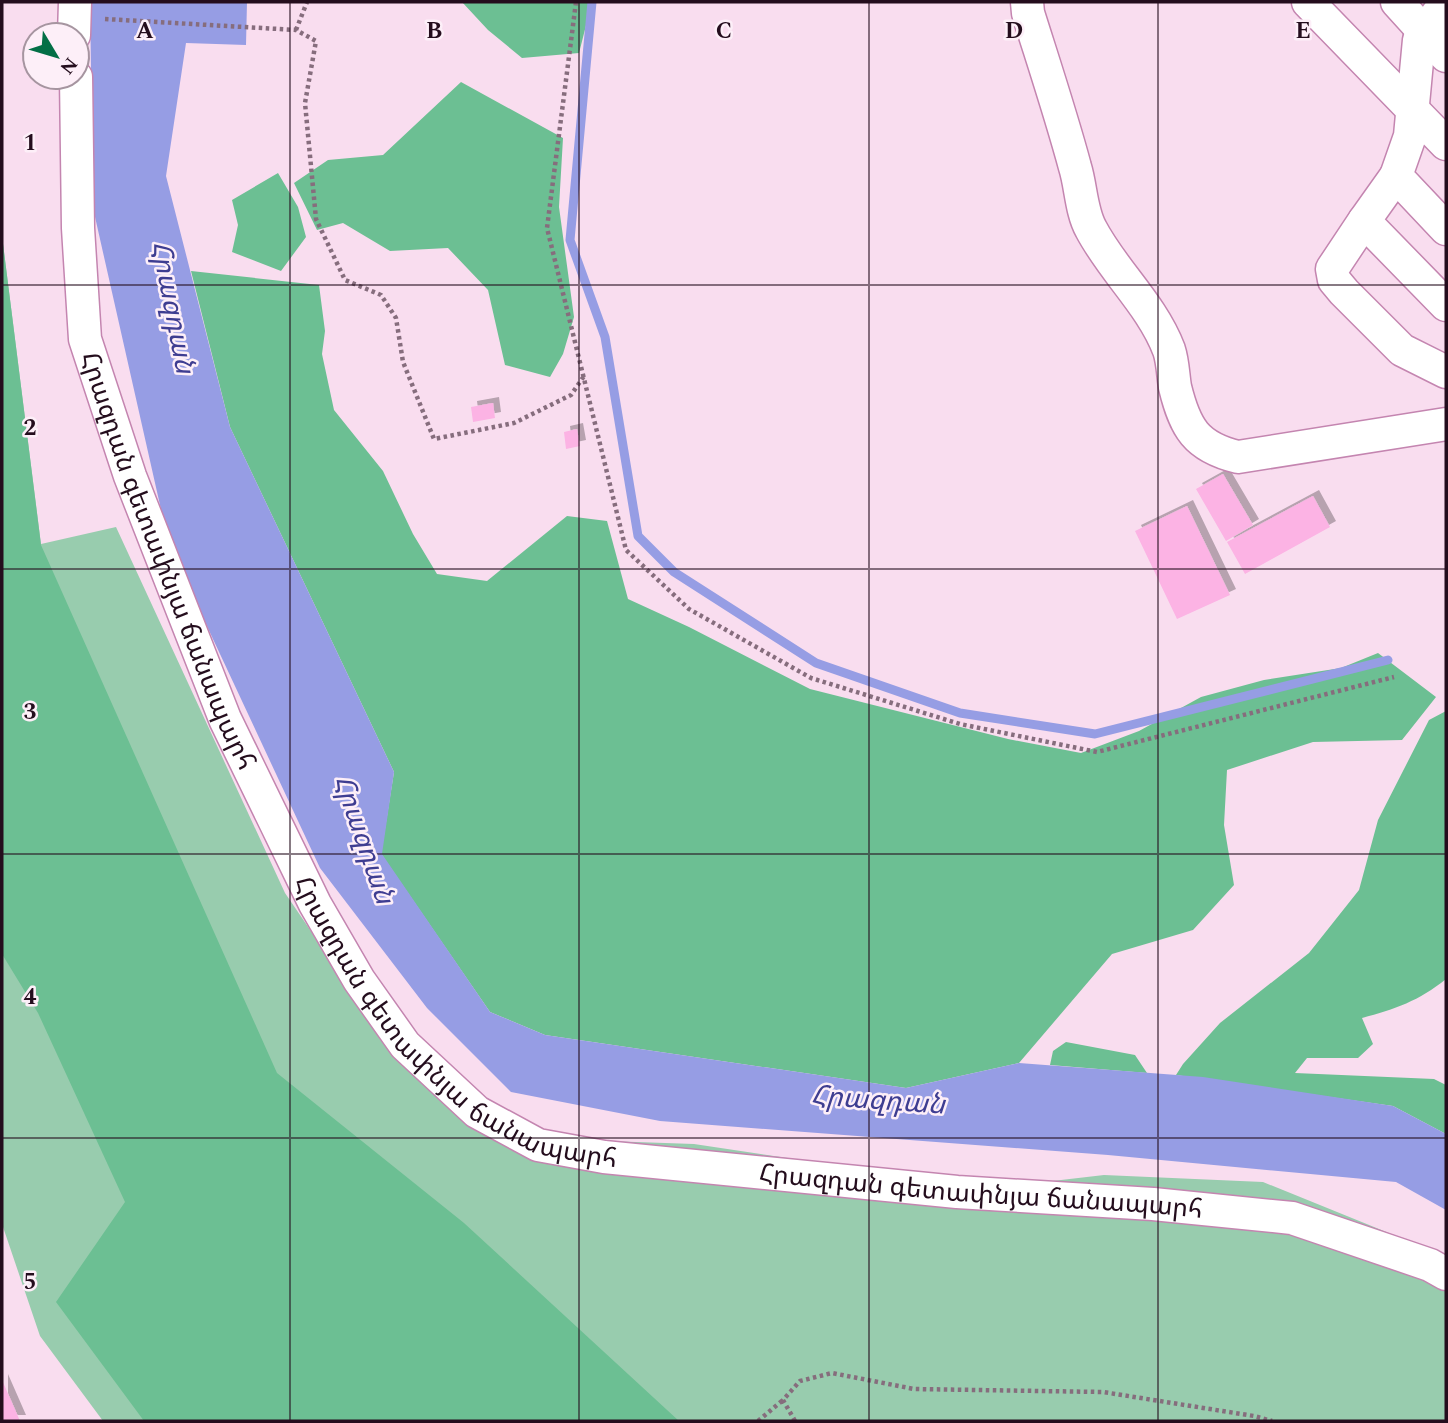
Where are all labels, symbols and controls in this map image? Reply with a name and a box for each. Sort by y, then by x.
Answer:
text: A [136,14,154,49]
text: B [426,14,442,49]
text: C [716,14,732,49]
text: D [1005,14,1023,49]
text: E [1295,14,1311,49]
north arrow [21,21,91,91]
text: N [52,51,84,81]
text: 1 [24,126,36,161]
water label: Հրազդան [139,237,207,378]
street label: Հրազդան գետափնյա ճանապարհ [70,347,266,777]
text: 2 [24,411,37,446]
text: 3 [24,695,37,730]
water label: Հրազդան [321,769,406,911]
street label: Հրազդան գետափնյա ճանապարհ [283,869,619,1179]
text: 4 [24,980,37,1015]
water label: Հրազդան [810,1074,947,1127]
street label: Հրազդան գետափնյա ճանապարհ [757,1154,1205,1230]
text: 5 [24,1265,36,1300]

